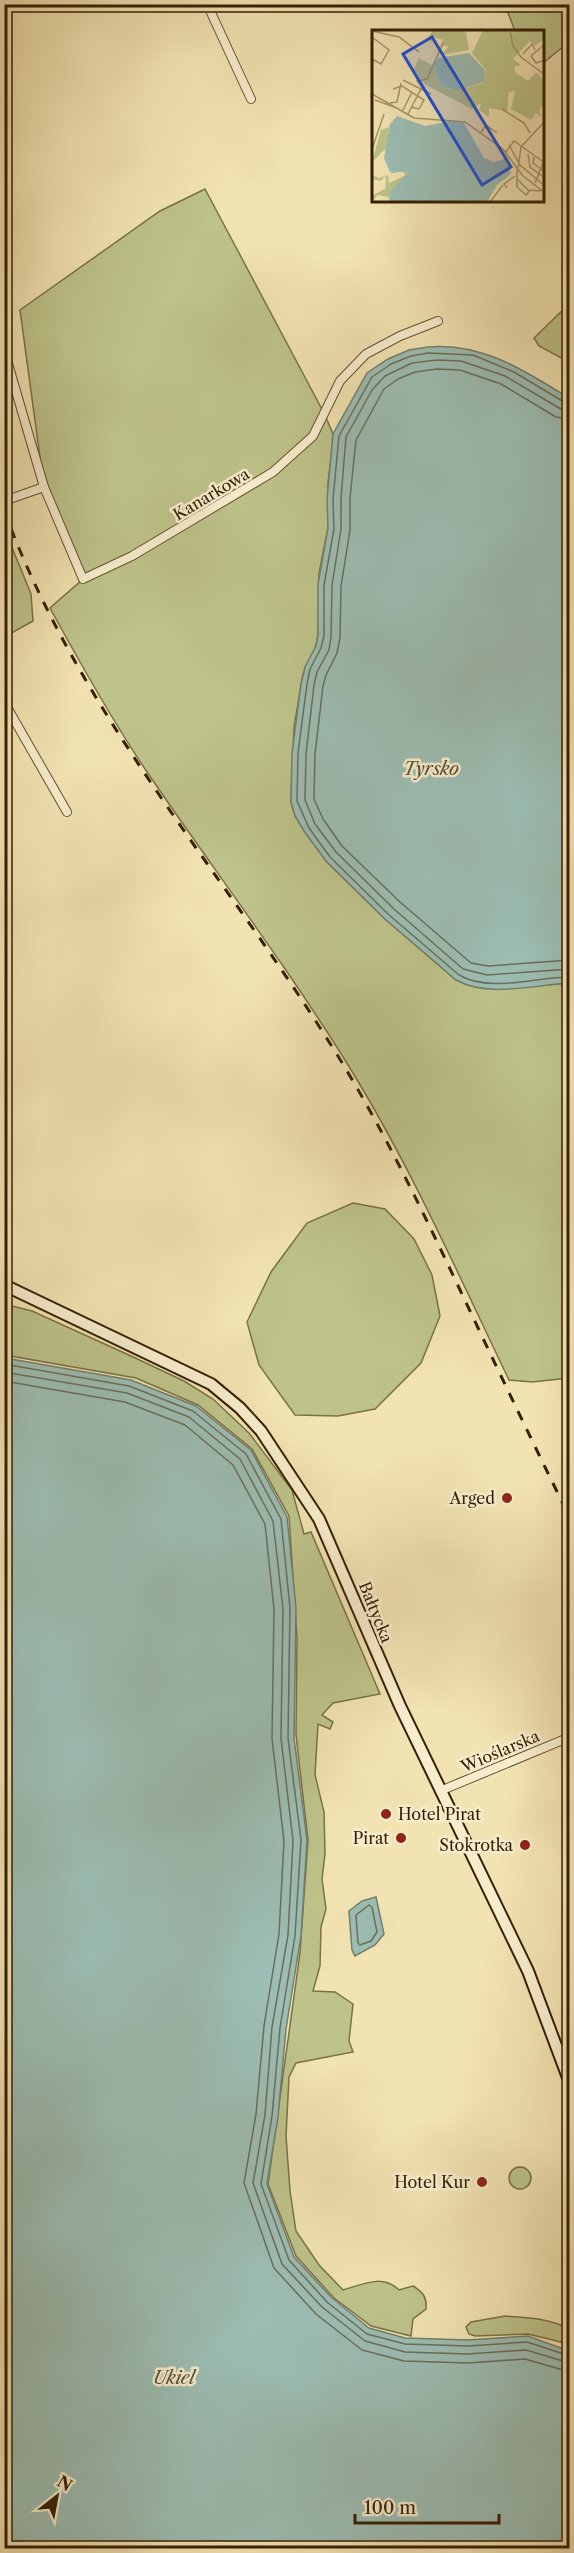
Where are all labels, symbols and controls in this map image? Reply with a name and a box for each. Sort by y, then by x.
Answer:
inset map [372,30,544,202]
street label: Kanarkowa [169,463,253,525]
water label: Tyrsko [403,758,459,780]
place label: Arged [448,1488,495,1508]
marker: Arged [500,1491,514,1505]
street label: Bałtycka [355,1578,398,1646]
street label: Wioślarska [457,1725,543,1777]
place label: Hotel Pirat [398,1804,481,1824]
marker: Hotel Pirat [379,1807,393,1821]
place label: Pirat [353,1828,389,1848]
marker: Pirat [394,1831,408,1845]
place label: Stokrotka [439,1835,514,1855]
marker: Stokrotka [518,1838,532,1852]
place label: Hotel Kur [394,2172,470,2192]
marker: Hotel Kur [475,2175,489,2189]
water label: Ukiel [153,2367,197,2389]
north arrow [27,2466,87,2526]
text: N [54,2471,76,2495]
scale bar [355,2487,499,2525]
text: 100 m [364,2497,416,2519]

